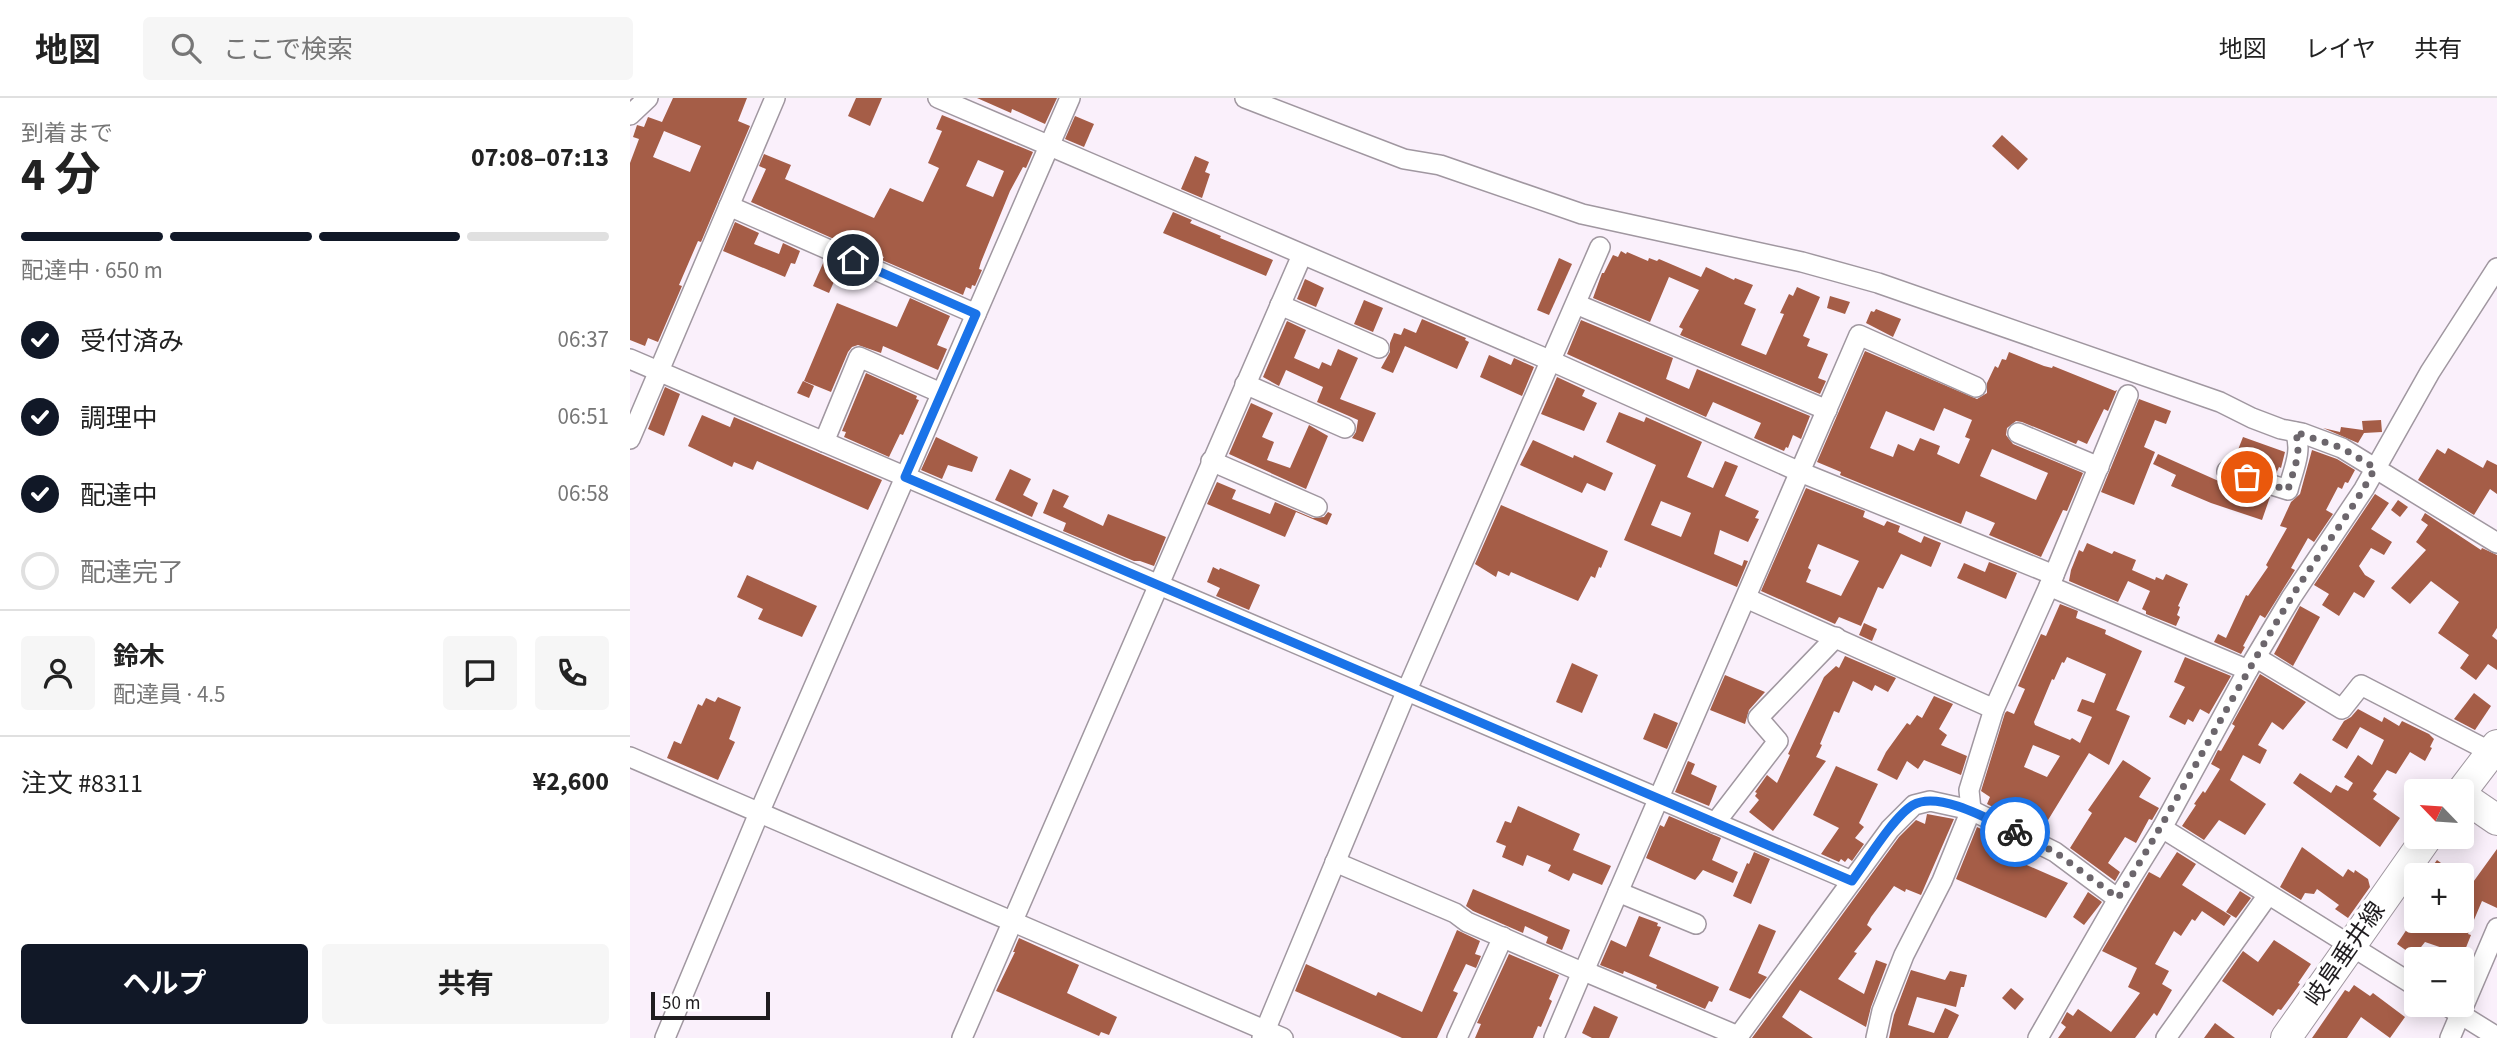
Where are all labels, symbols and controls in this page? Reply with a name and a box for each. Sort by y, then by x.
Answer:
search box [143,17,633,80]
text: 地図 [35,27,101,74]
icon: search [167,29,205,67]
text: ここで検索 [223,31,353,68]
text: 地図 [2219,32,2267,67]
text: レイヤ [2305,32,2376,67]
text: 共有 [2414,32,2462,67]
text: 到着まで [21,117,113,150]
text: 07:08–07:13 [471,139,609,176]
text: 4 分 [21,143,101,208]
pin [823,230,883,290]
icon: home [834,241,872,279]
text: 配達中 · 650 m [21,254,163,287]
icon: check [21,321,59,359]
text: 受付済み [80,323,184,360]
text: 06:37 [558,323,609,356]
icon: check [21,398,59,436]
text: 調理中 [80,400,158,437]
text: 06:51 [558,400,609,433]
pin [2217,447,2277,507]
icon: bag [2228,458,2266,496]
icon: check [21,475,59,513]
text: 配達中 [80,477,158,514]
text: 06:58 [558,477,609,510]
text: 配達完了 [80,554,184,591]
button: person [21,636,95,710]
button: chat [443,636,517,710]
button: phone [535,636,609,710]
text: 鈴木 [113,638,165,675]
text: 配達員 · 4.5 [113,678,226,711]
text: ¥2,600 [533,763,609,800]
text: 注文 #8311 [21,765,143,802]
north arrow [2404,779,2474,849]
map controls [2404,779,2474,1017]
courier [1980,797,2050,867]
icon: bike [1996,813,2034,851]
button: + [2404,863,2474,933]
street label: 岐阜垂井線 [2296,895,2394,1013]
button: ヘルプ [21,944,308,1024]
button: 共有 [322,944,609,1024]
button: − [2404,947,2474,1017]
scale bar [651,989,770,1021]
text: 50 m [662,990,700,1017]

